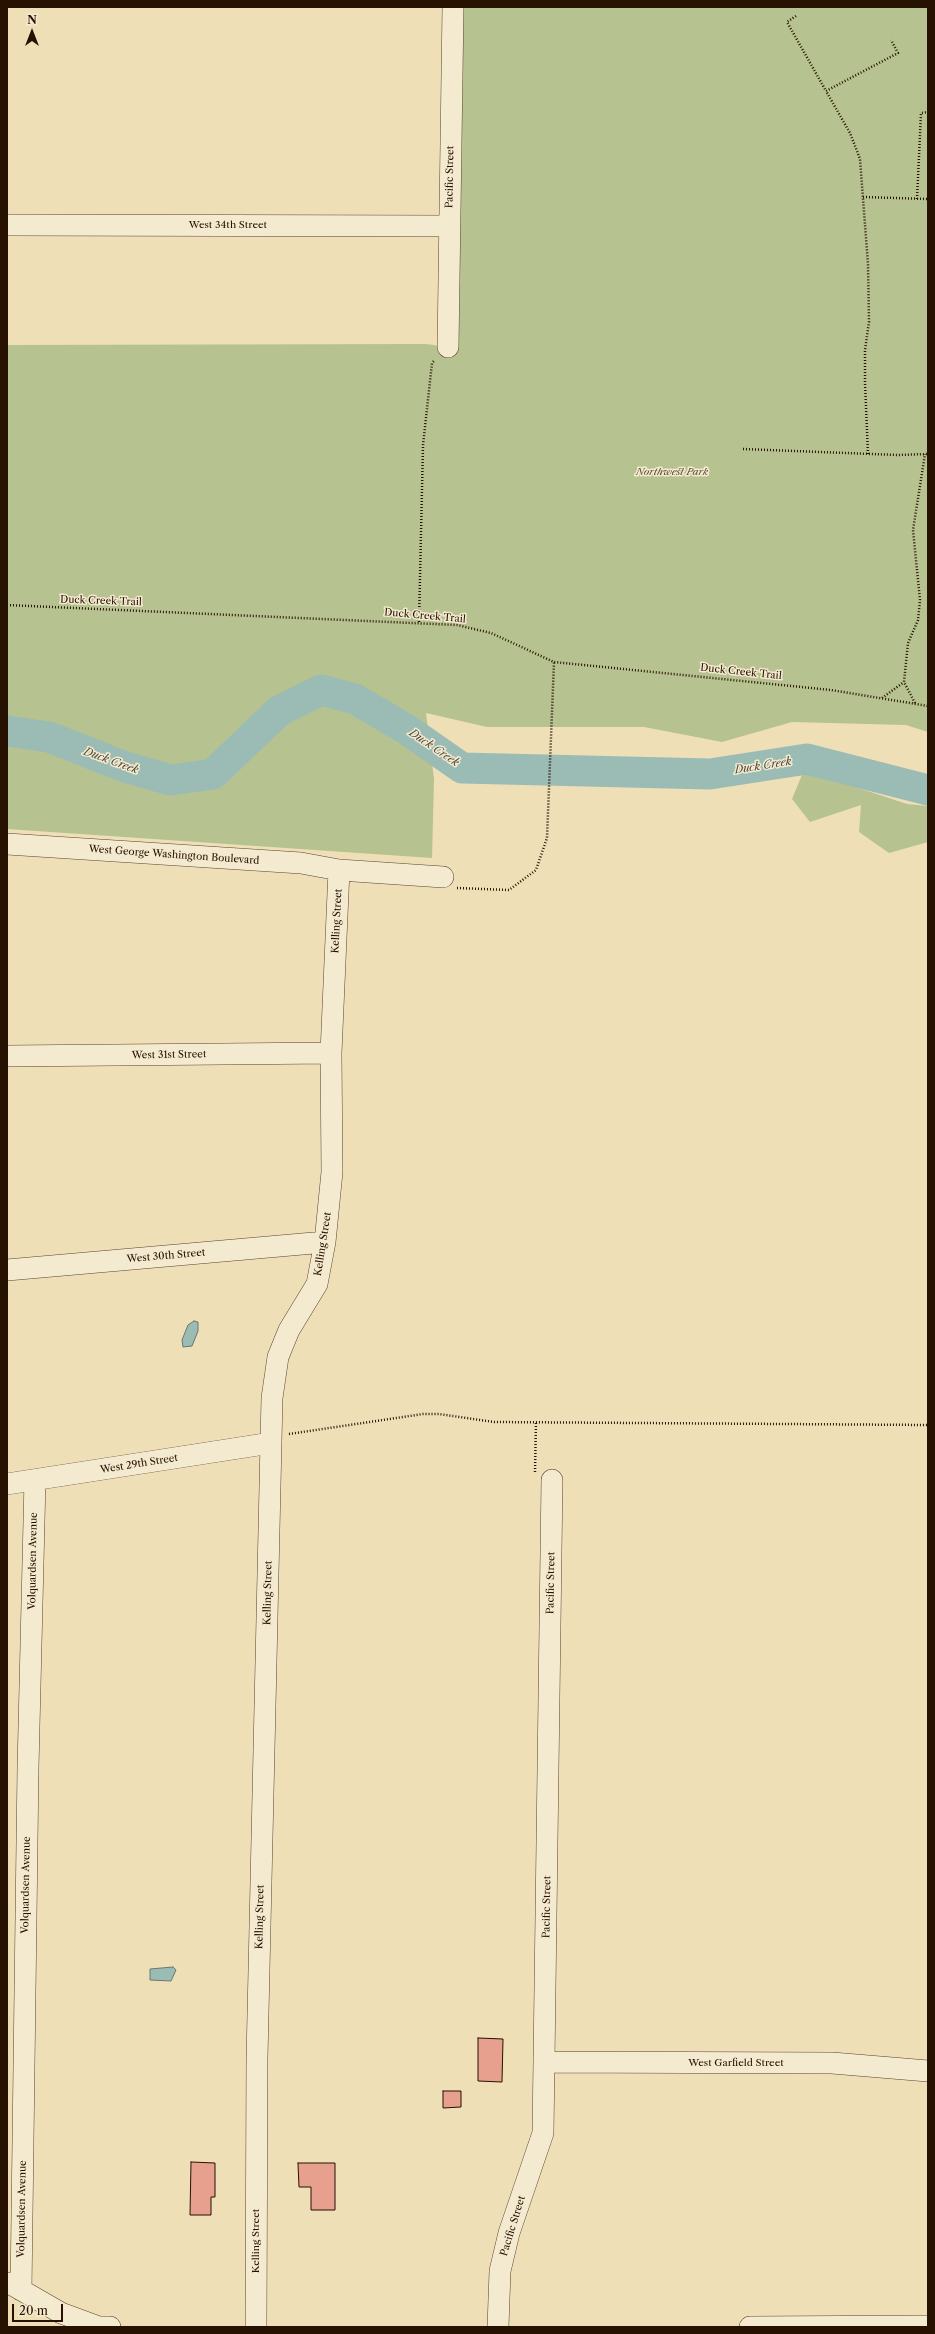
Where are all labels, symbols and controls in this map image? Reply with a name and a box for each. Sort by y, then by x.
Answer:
north arrow [12,12,52,52]
text: N [27,13,37,27]
street label: Pacific Street [443,146,457,208]
street label: West 34th Street [189,219,267,231]
park label: Northwest Park [636,466,708,478]
street label: Duck Creek Trail [60,594,142,608]
street label: Duck Creek Trail [384,606,466,626]
street label: Duck Creek Trail [700,662,782,682]
water label: Duck Creek [407,727,461,769]
water label: Duck Creek [82,745,140,777]
water label: Duck Creek [734,755,792,777]
street label: West George Washington Boulevard [88,843,260,867]
street label: Kelling Street [329,888,345,954]
street label: West 31st Street [132,1048,206,1062]
street label: Kelling Street [312,1211,334,1277]
street label: West 30th Street [126,1247,206,1265]
street label: West 29th Street [99,1452,179,1476]
street label: Volquardsen Avenue [26,1512,40,1610]
street label: Pacific Street [544,1552,558,1614]
street label: Kelling Street [261,1561,275,1625]
street label: Volquardsen Avenue [19,1836,33,1934]
street label: Pacific Street [540,1876,554,1938]
street label: Kelling Street [253,1885,267,1949]
street label: West Garfield Street [688,2057,784,2069]
street label: Volquardsen Avenue [15,2160,29,2258]
street label: Pacific Street [498,2194,528,2258]
street label: Kelling Street [250,2209,262,2273]
scale bar [14,2296,65,2322]
text: 20 m [19,2303,48,2318]

